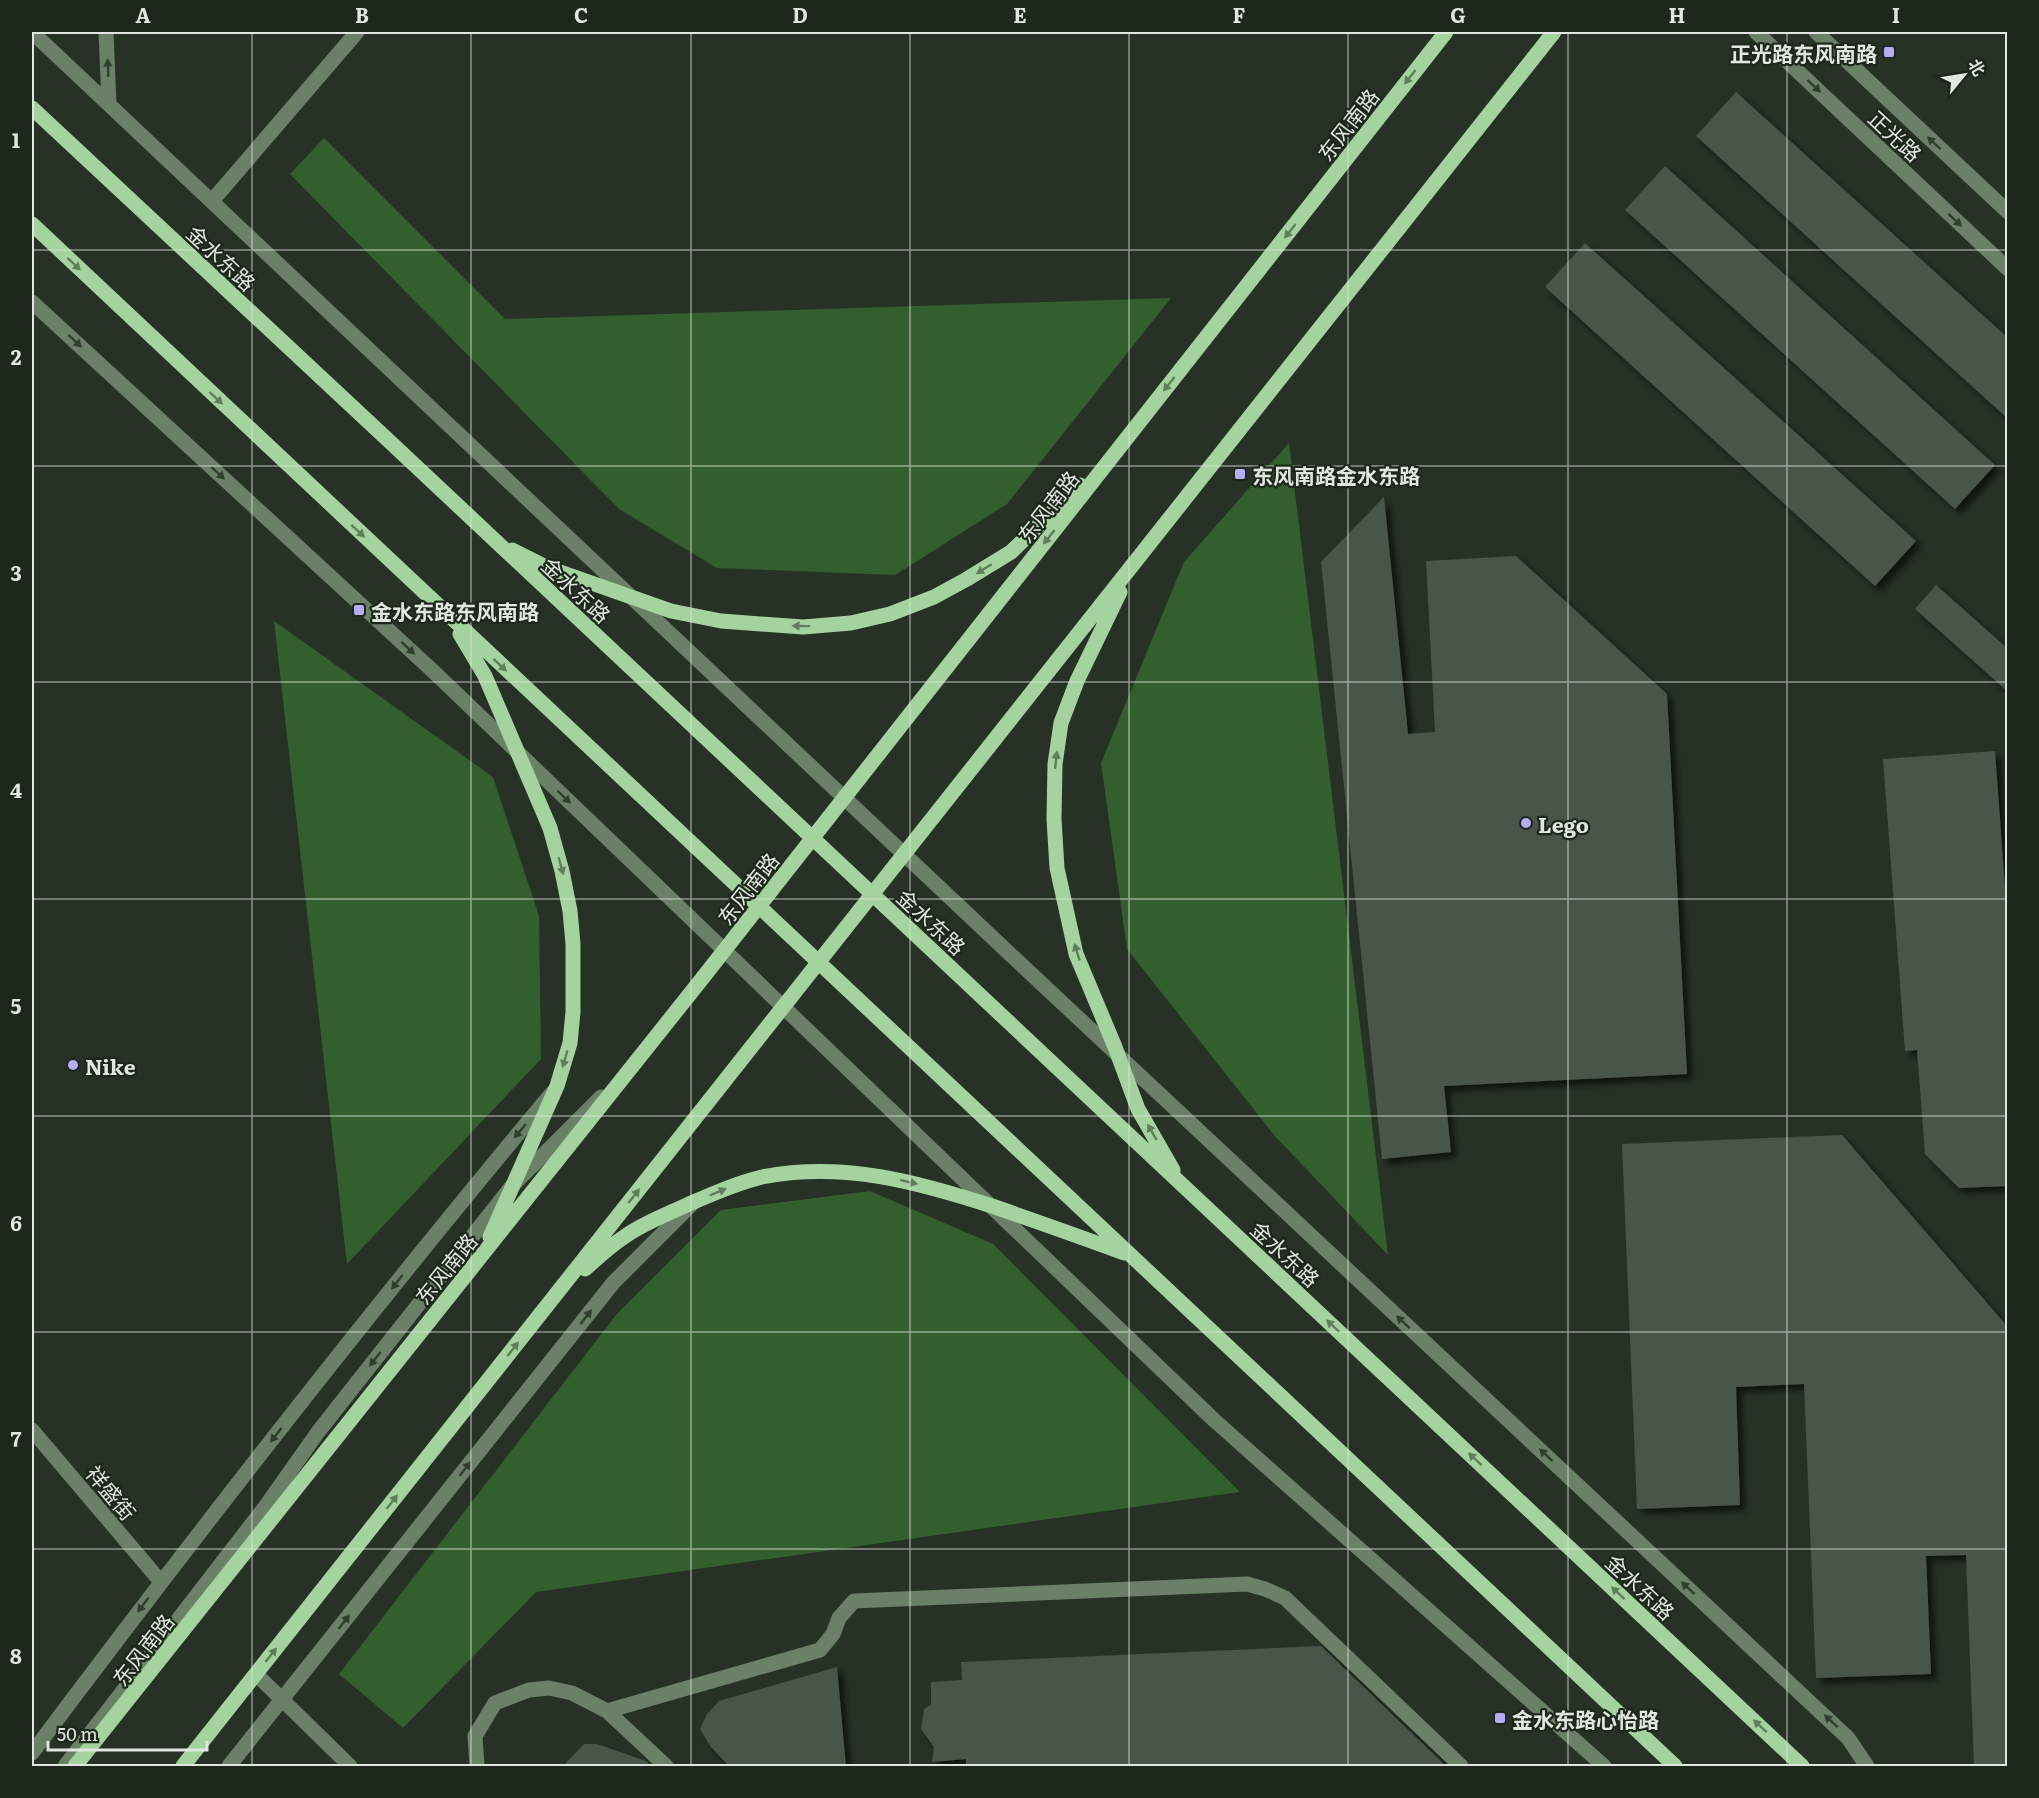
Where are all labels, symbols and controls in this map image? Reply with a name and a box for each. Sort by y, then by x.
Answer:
text: A [135,0,151,29]
text: B [355,0,369,29]
text: C [574,0,588,29]
text: D [792,0,808,29]
text: E [1013,0,1027,29]
text: F [1233,0,1246,29]
text: G [1450,0,1466,29]
text: H [1669,0,1685,29]
text: I [1892,0,1900,29]
place label: 正光路东风南路 [1730,37,1877,68]
marker: 正光路东风南路 [1882,45,1896,59]
north arrow [1934,45,1994,105]
text: 北 [1963,54,1992,80]
one-way arrow [103,58,112,77]
one-way arrow [1405,70,1417,85]
one-way arrow [1806,79,1821,93]
street label: 东风南路 [1309,81,1385,167]
street label: 正光路 [1862,102,1930,168]
text: 1 [12,124,20,154]
one-way arrow [1928,136,1942,150]
one-way arrow [1948,213,1963,227]
street label: 金水东路 [181,217,263,297]
one-way arrow [1283,223,1296,239]
one-way arrow [67,257,81,271]
one-way arrow [67,334,82,348]
text: 2 [11,341,22,371]
one-way arrow [1163,376,1176,392]
one-way arrow [209,391,224,405]
place label: 东风南路金水东路 [1252,459,1420,490]
street label: 东风南路 [1009,463,1085,549]
one-way arrow [210,466,225,479]
marker: 东风南路金水东路 [1233,467,1247,481]
one-way arrow [351,524,365,538]
one-way arrow [1043,530,1055,545]
street label: 金水东路 [536,549,618,629]
text: 3 [10,557,22,587]
one-way arrow [976,563,992,574]
place label: 金水东路东风南路 [371,595,539,626]
marker: 金水东路东风南路 [352,603,366,617]
one-way arrow [791,622,810,631]
one-way arrow [400,641,415,655]
one-way arrow [493,658,508,672]
one-way arrow [1051,750,1061,769]
text: 4 [10,774,22,804]
one-way arrow [557,790,572,804]
place label: Lego [1538,808,1589,839]
marker: Lego [1519,816,1533,830]
street label: 东风南路 [709,845,785,931]
one-way arrow [556,857,566,875]
street label: 金水东路 [891,881,973,961]
one-way arrow [1072,943,1081,961]
text: 5 [11,990,22,1020]
place label: Nike [85,1050,136,1081]
one-way arrow [560,1050,569,1068]
marker: Nike [66,1058,80,1072]
one-way arrow [514,1123,527,1138]
one-way arrow [1146,1124,1157,1140]
one-way arrow [900,1177,918,1187]
one-way arrow [709,1187,727,1197]
one-way arrow [628,1188,641,1204]
text: 6 [10,1207,22,1237]
street label: 金水东路 [1245,1213,1327,1293]
street label: 东风南路 [407,1226,483,1310]
one-way arrow [390,1274,403,1290]
one-way arrow [580,1309,592,1324]
one-way arrow [1396,1315,1411,1329]
one-way arrow [1326,1319,1341,1333]
one-way arrow [507,1341,520,1357]
one-way arrow [370,1352,382,1367]
text: 7 [11,1423,22,1453]
one-way arrow [270,1427,283,1443]
one-way arrow [1538,1448,1553,1462]
one-way arrow [1469,1453,1483,1467]
street label: 祥盛街 [80,1458,144,1526]
one-way arrow [458,1462,470,1477]
one-way arrow [386,1494,399,1510]
street label: 金水东路 [1600,1546,1682,1626]
one-way arrow [1681,1581,1696,1595]
one-way arrow [1610,1586,1625,1600]
one-way arrow [137,1597,149,1613]
street label: 东风南路 [104,1606,180,1692]
one-way arrow [337,1614,350,1630]
text: 8 [10,1640,22,1670]
one-way arrow [265,1647,277,1662]
place label: 金水东路心怡路 [1512,1703,1659,1734]
marker: 金水东路心怡路 [1493,1711,1507,1725]
scale bar [48,1714,207,1752]
one-way arrow [1823,1714,1838,1728]
text: 50 m [57,1720,98,1747]
one-way arrow [1753,1720,1767,1734]

